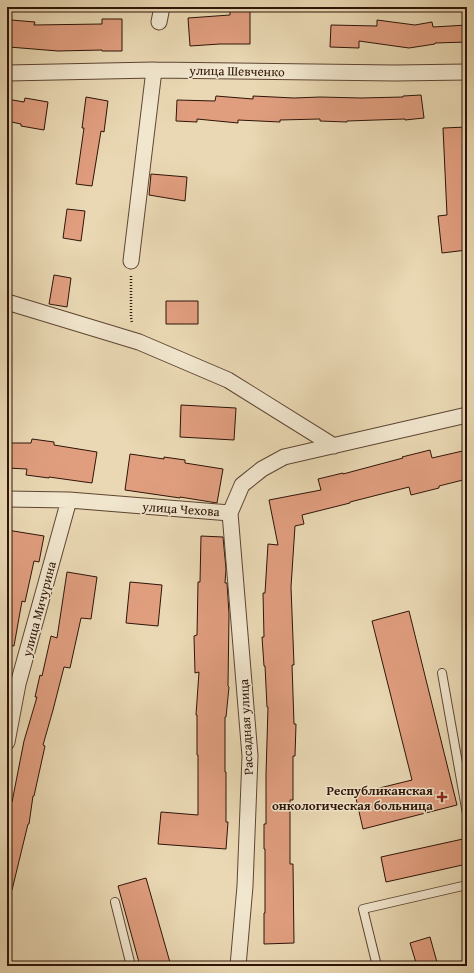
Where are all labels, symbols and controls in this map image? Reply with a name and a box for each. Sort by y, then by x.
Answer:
street label: улица Шевченко [188,61,285,81]
street label: улица Чехова [141,497,221,521]
street label: улица Мичурина [17,558,61,660]
street label: Рассадная улица [234,678,258,776]
place label: Республиканская онкологическая больница [272,781,433,815]
marker: Республиканская онкологическая больница [436,791,448,803]

